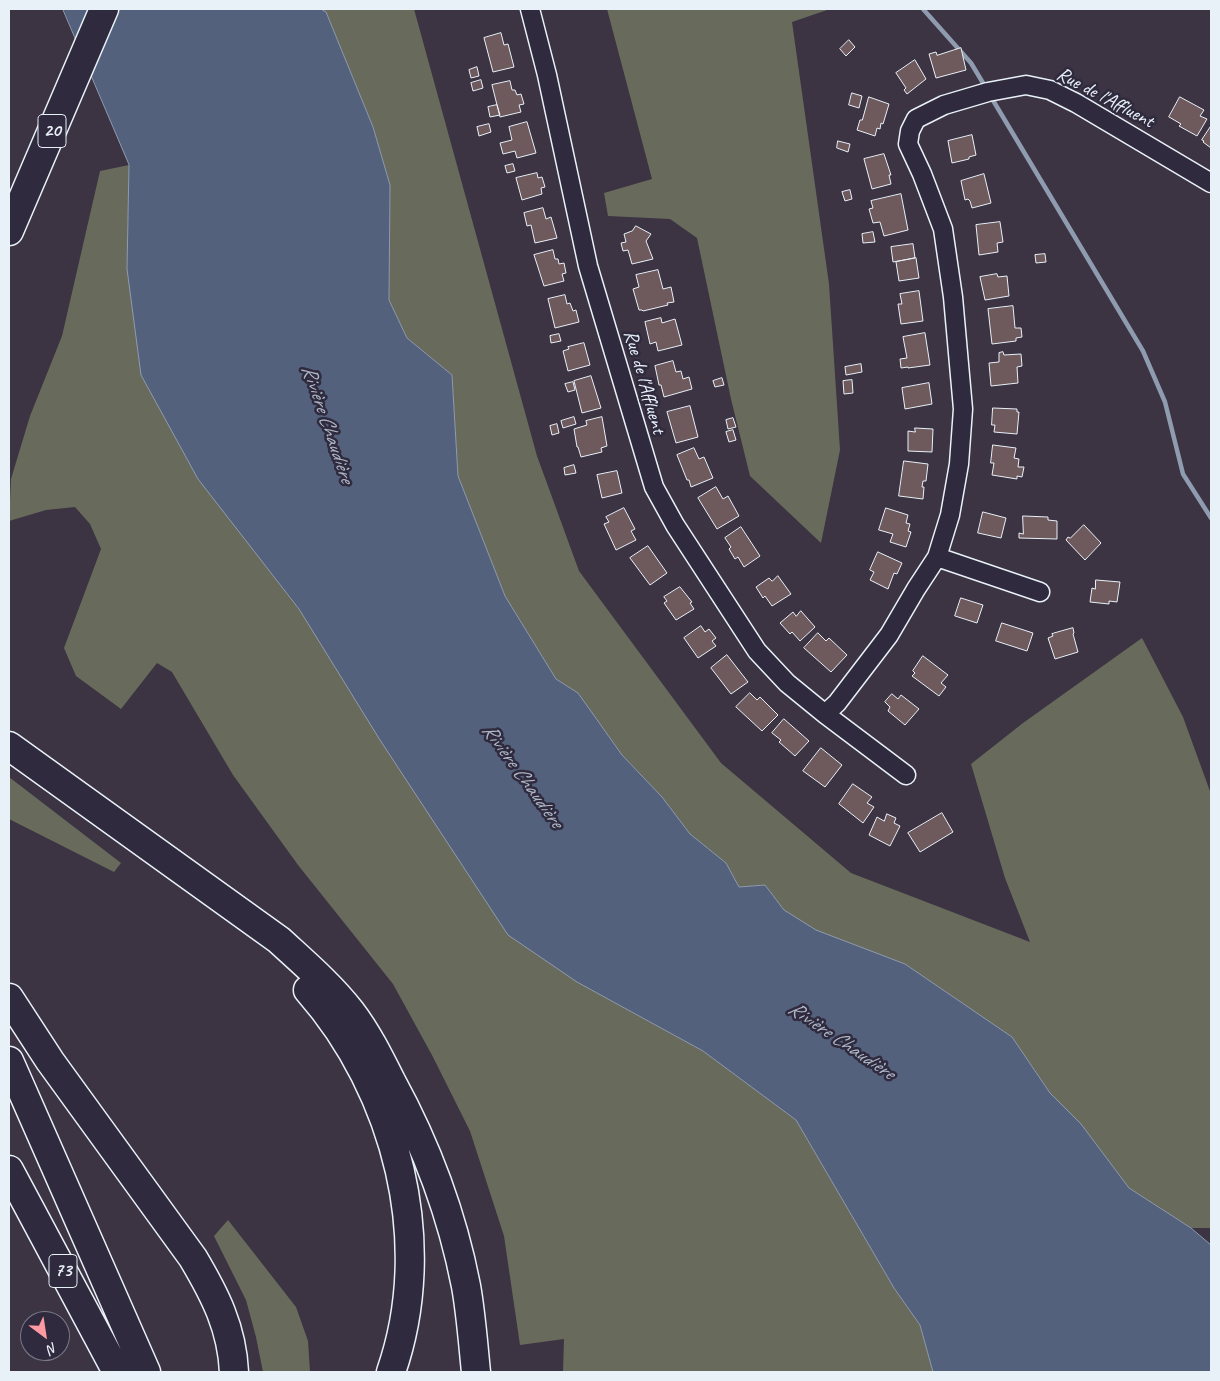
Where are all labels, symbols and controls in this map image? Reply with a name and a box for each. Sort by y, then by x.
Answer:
street label: Rue de l'Affluent [1052,62,1158,134]
road number: 20 [38,114,66,148]
street label: Rue de l'Affluent [618,327,670,437]
water label: Rivière Chaudière [295,362,359,486]
water label: Rivière Chaudière [476,719,568,833]
water label: Rivière Chaudière [783,996,899,1086]
road number: 73 [49,1254,77,1288]
north arrow [20,1311,70,1361]
text: N [44,1339,61,1358]

